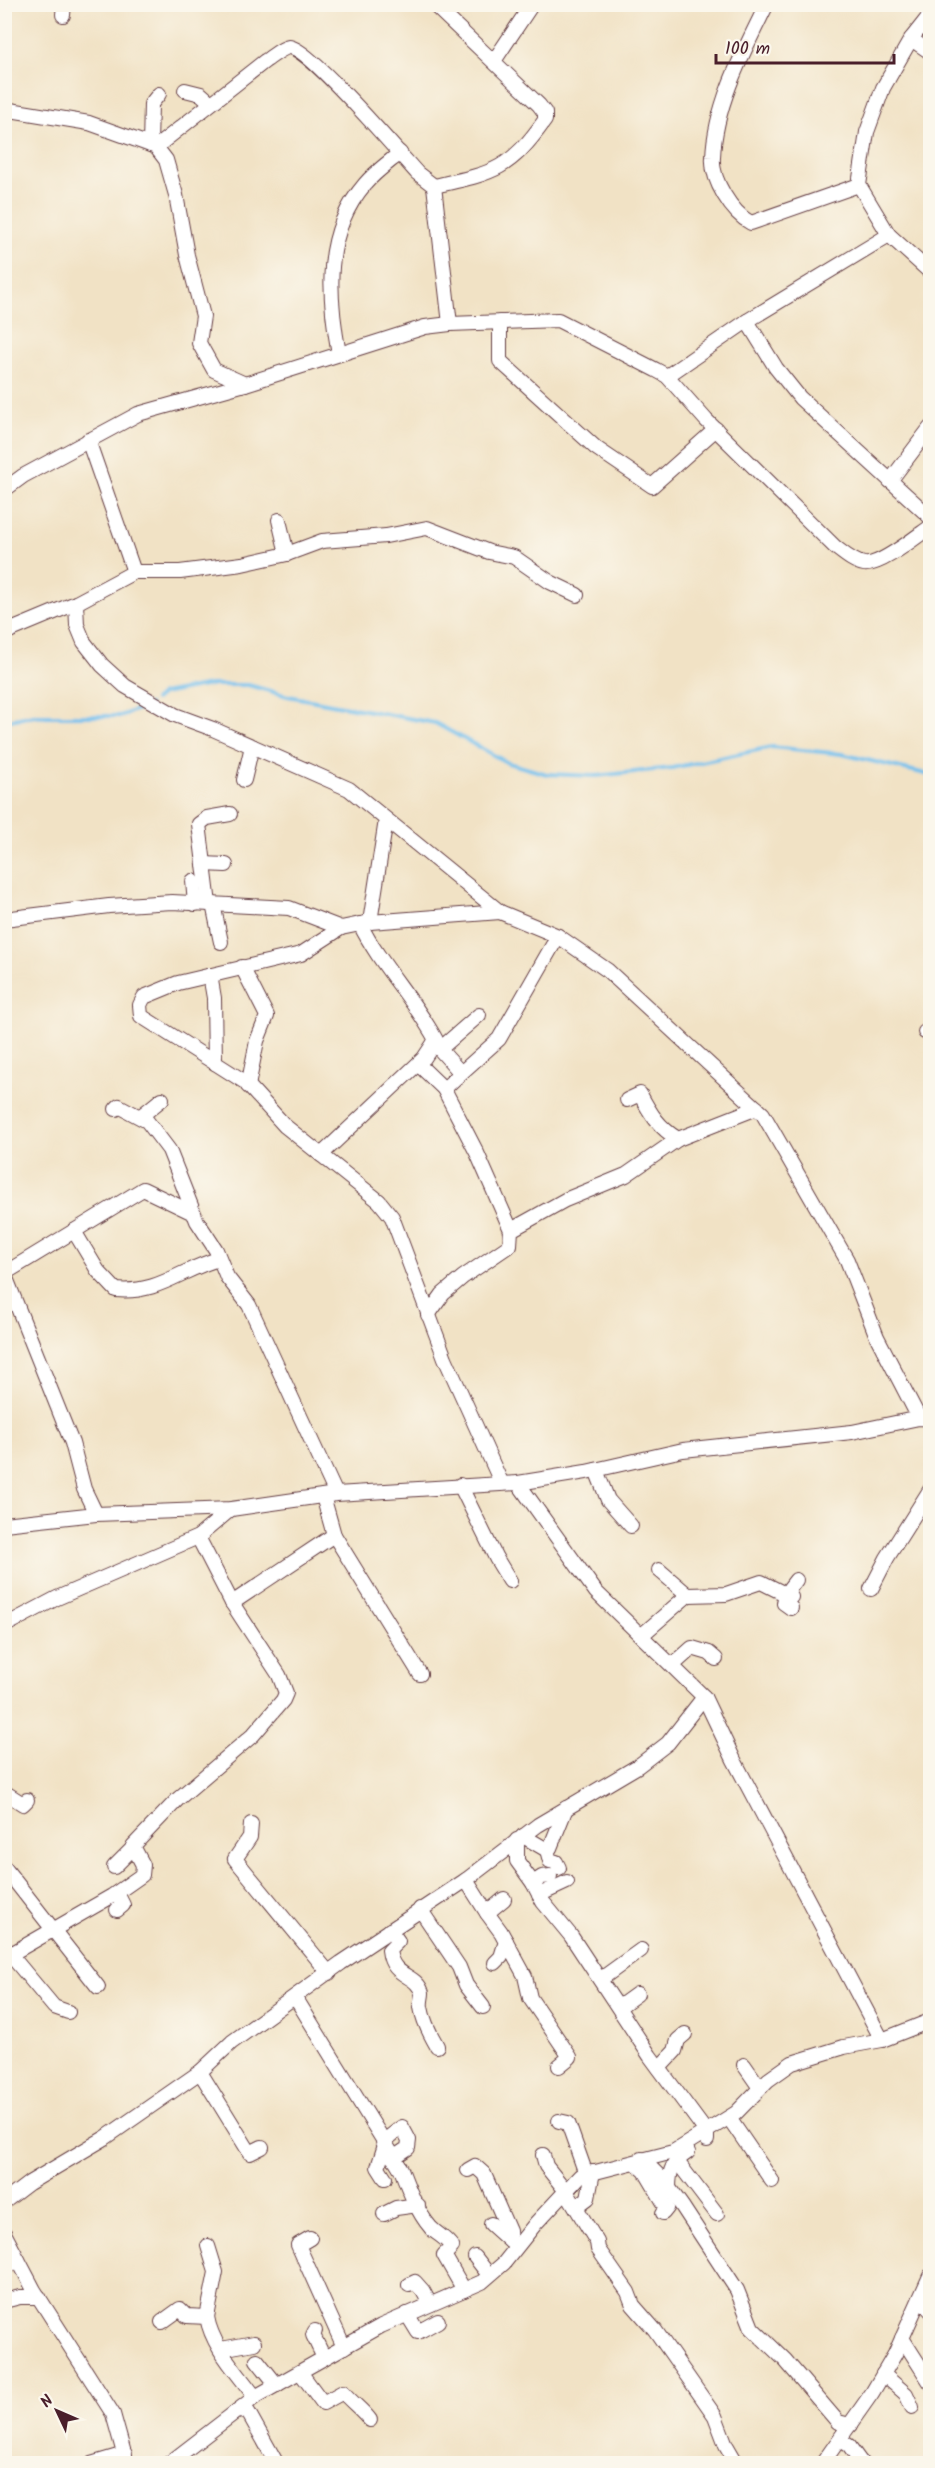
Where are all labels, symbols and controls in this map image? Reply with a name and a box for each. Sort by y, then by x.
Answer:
scale bar [716,27,894,65]
text: 100 m [725,35,770,64]
north arrow [27,2381,87,2441]
text: N [35,2389,60,2414]

